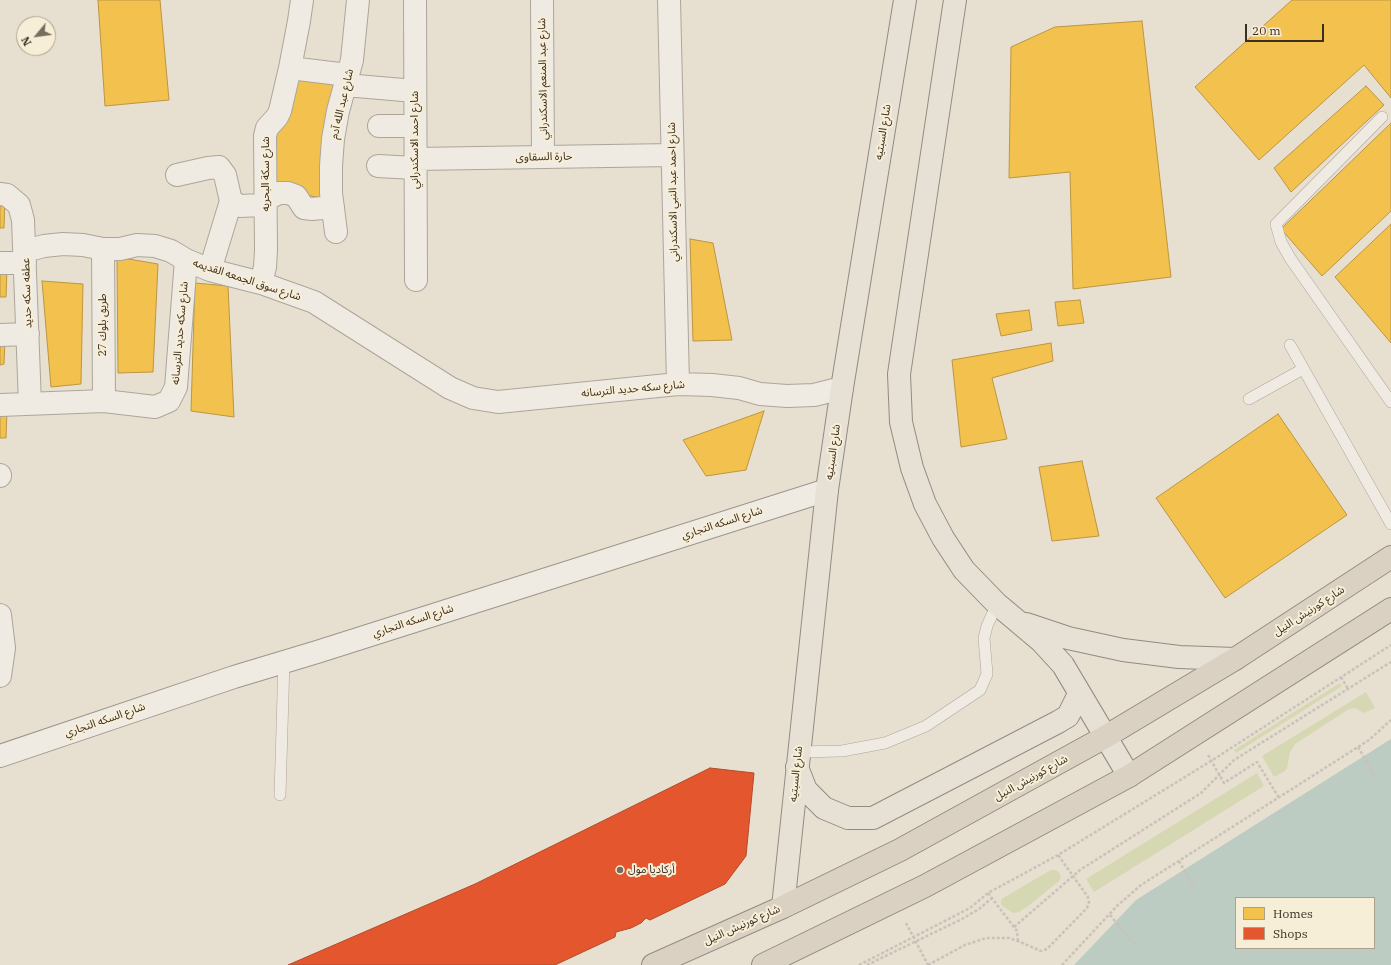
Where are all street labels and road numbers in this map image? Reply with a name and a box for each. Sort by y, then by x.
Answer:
street label: شارع عبد المنعم الاسكندراني [535,18,551,140]
street label: شارع عبد الله آدم [328,68,356,140]
street label: شارع احمد الاسكندراني [408,91,422,189]
street label: شارع السبتيه [872,103,894,161]
street label: شارع احمد عبد النبي الاسكندراني [665,122,681,262]
street label: شارع سكة البحريه [259,136,273,212]
street label: حارة السقاوى [515,150,573,164]
street label: شارع سوق الجمعه القديمه [191,256,303,304]
street label: عطفه سكه حديد [19,258,35,328]
street label: شارع سكه حديد الترسانه [169,281,191,385]
street label: طريق بلوك 27 [96,293,110,357]
street label: شارع سكه حديد الترسانه [581,378,685,400]
street label: شارع السبتيه [823,423,843,481]
street label: شارع السكه التجاري [680,504,764,542]
street label: شارع كورنيش النيل [1271,583,1347,639]
street label: شارع السكه التجاري [371,602,455,640]
street label: شارع السكه التجاري [63,700,147,740]
street label: شارع السبتيه [787,745,805,803]
street label: شارع كورنيش النيل [992,752,1070,804]
street label: شارع كورنيش النيل [702,902,782,948]

